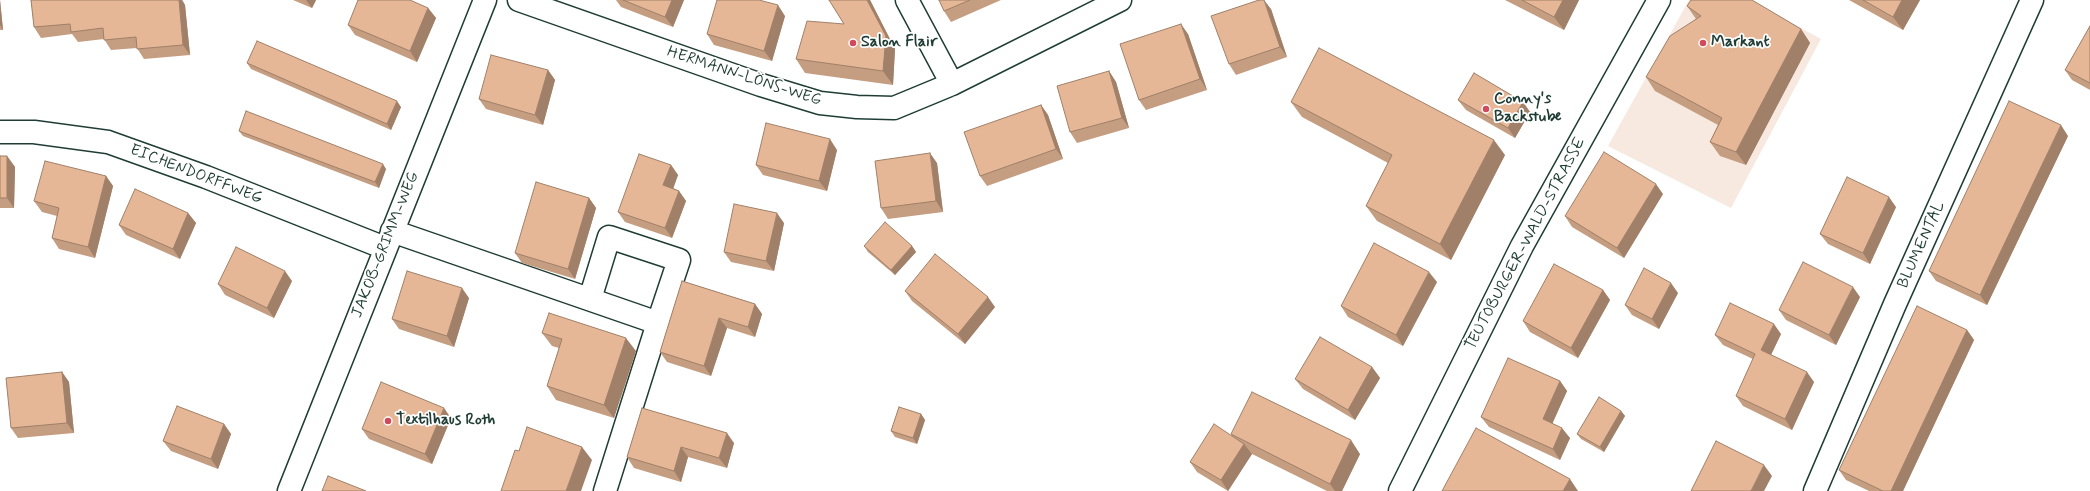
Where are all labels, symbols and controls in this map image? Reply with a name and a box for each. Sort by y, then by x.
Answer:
place label: Salon Flair [861,33,938,53]
place label: Markant [1711,33,1770,53]
marker: Salon Flair [848,38,858,48]
marker: Markant [1698,38,1708,48]
street label: HERMANN-LÖNS-WEG [664,43,824,111]
place label: Conny's Backstube [1494,90,1561,128]
marker: Conny's Backstube [1481,104,1491,114]
street label: TEUTOBURGER-WALD-STRASSE [1462,134,1590,354]
street label: EICHENDORFFWEG [127,141,265,209]
street label: JAKOB-GRIMM-WEG [348,169,424,321]
street label: BLUMENTAL [1894,199,1950,291]
place label: Textilhaus Roth [396,411,495,431]
marker: Textilhaus Roth [383,416,393,426]

